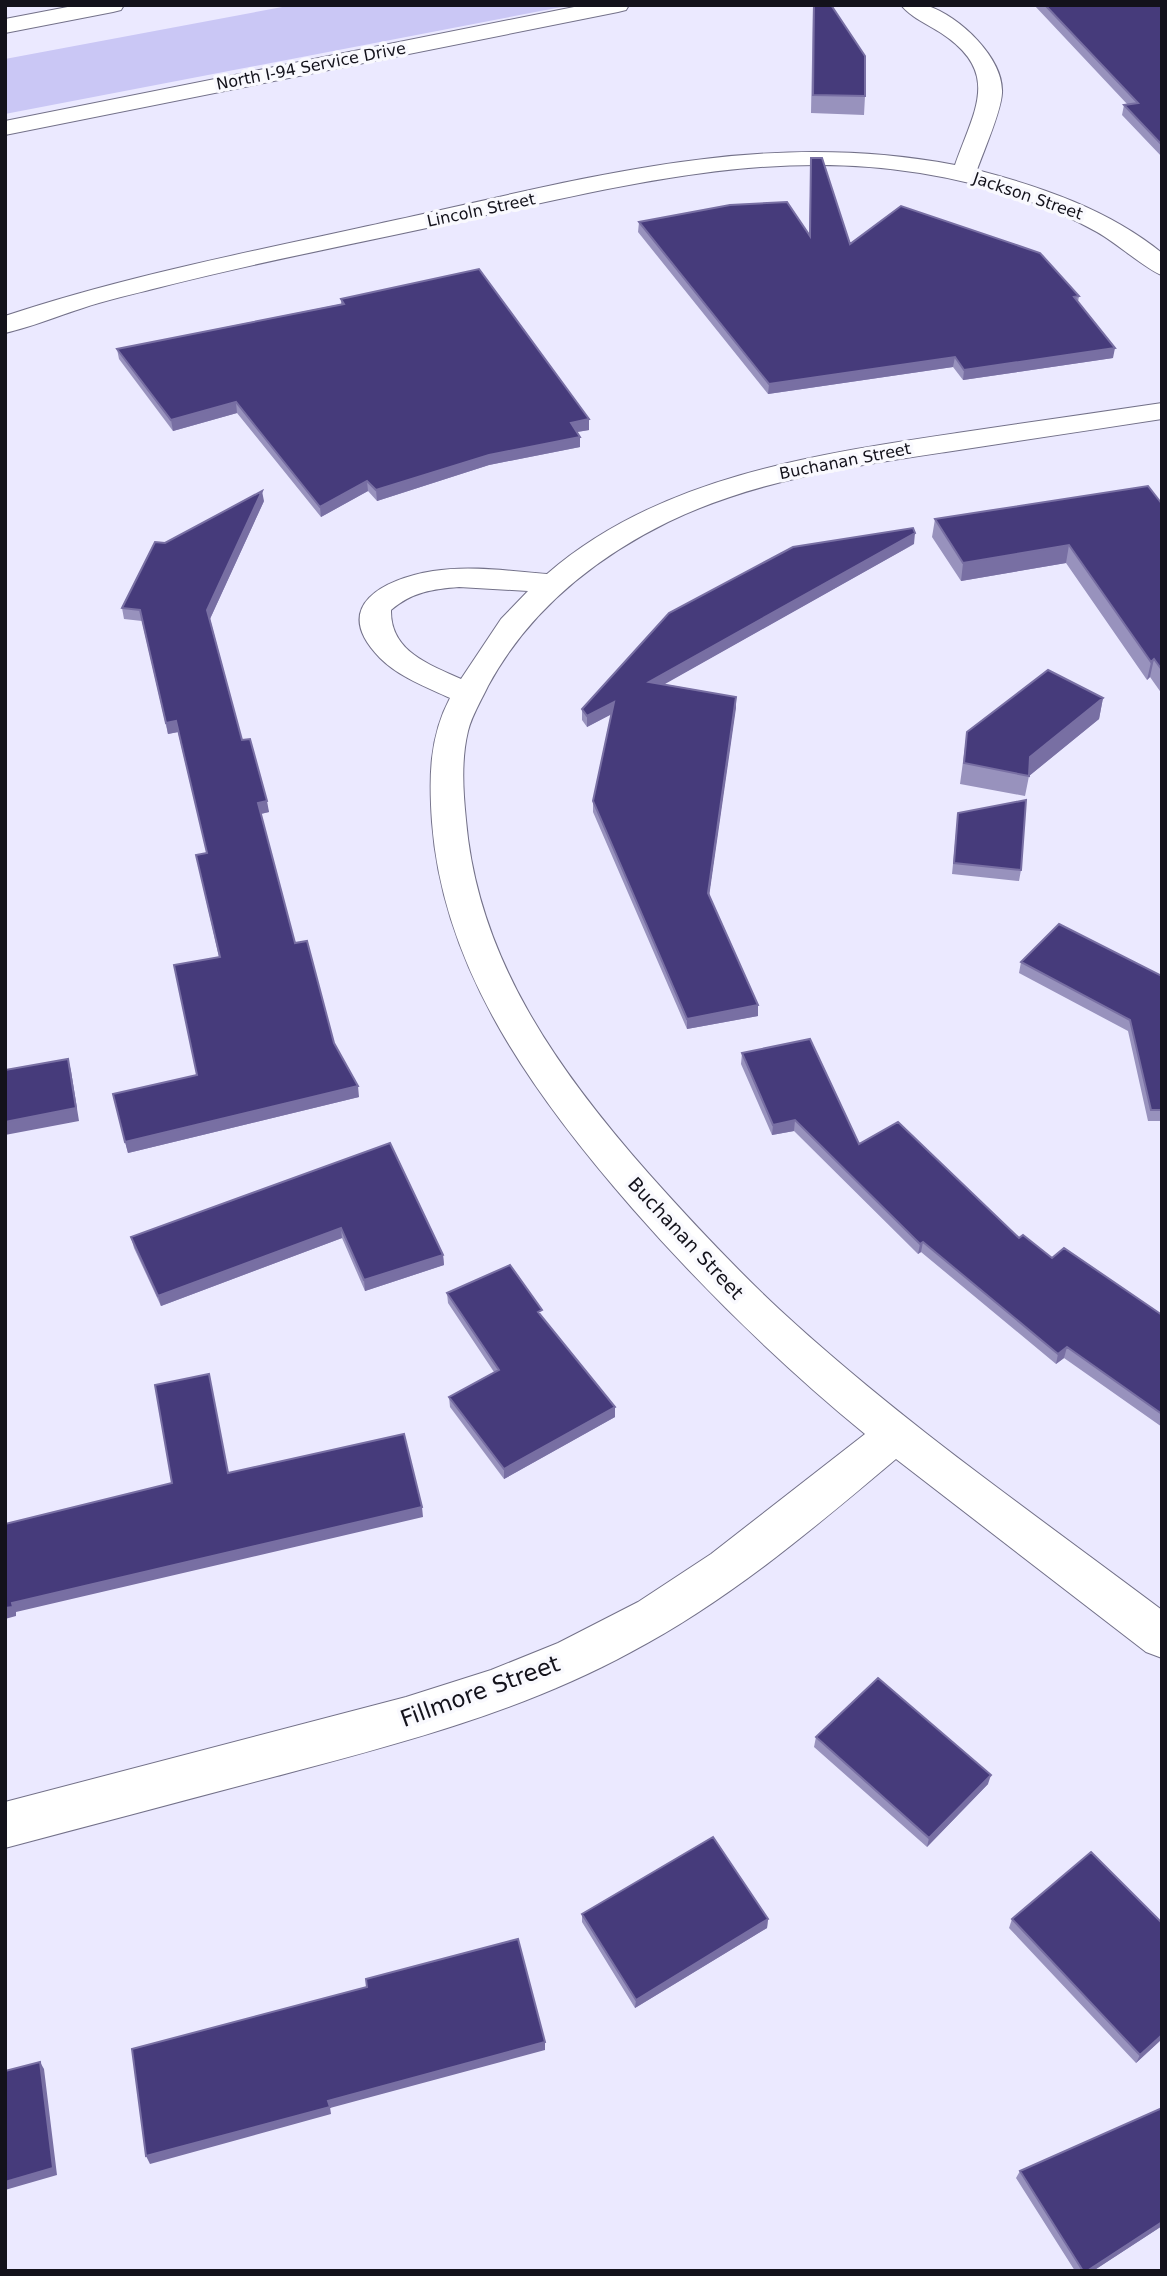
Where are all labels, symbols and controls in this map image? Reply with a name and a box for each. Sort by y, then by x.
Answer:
street label: North I-94 Service Drive [215,38,407,94]
street label: Jackson Street [970,168,1085,224]
street label: Lincoln Street [425,189,537,231]
street label: Buchanan Street [778,439,912,483]
street label: Buchanan Street [624,1172,748,1304]
street label: Fillmore Street [397,1650,563,1732]

